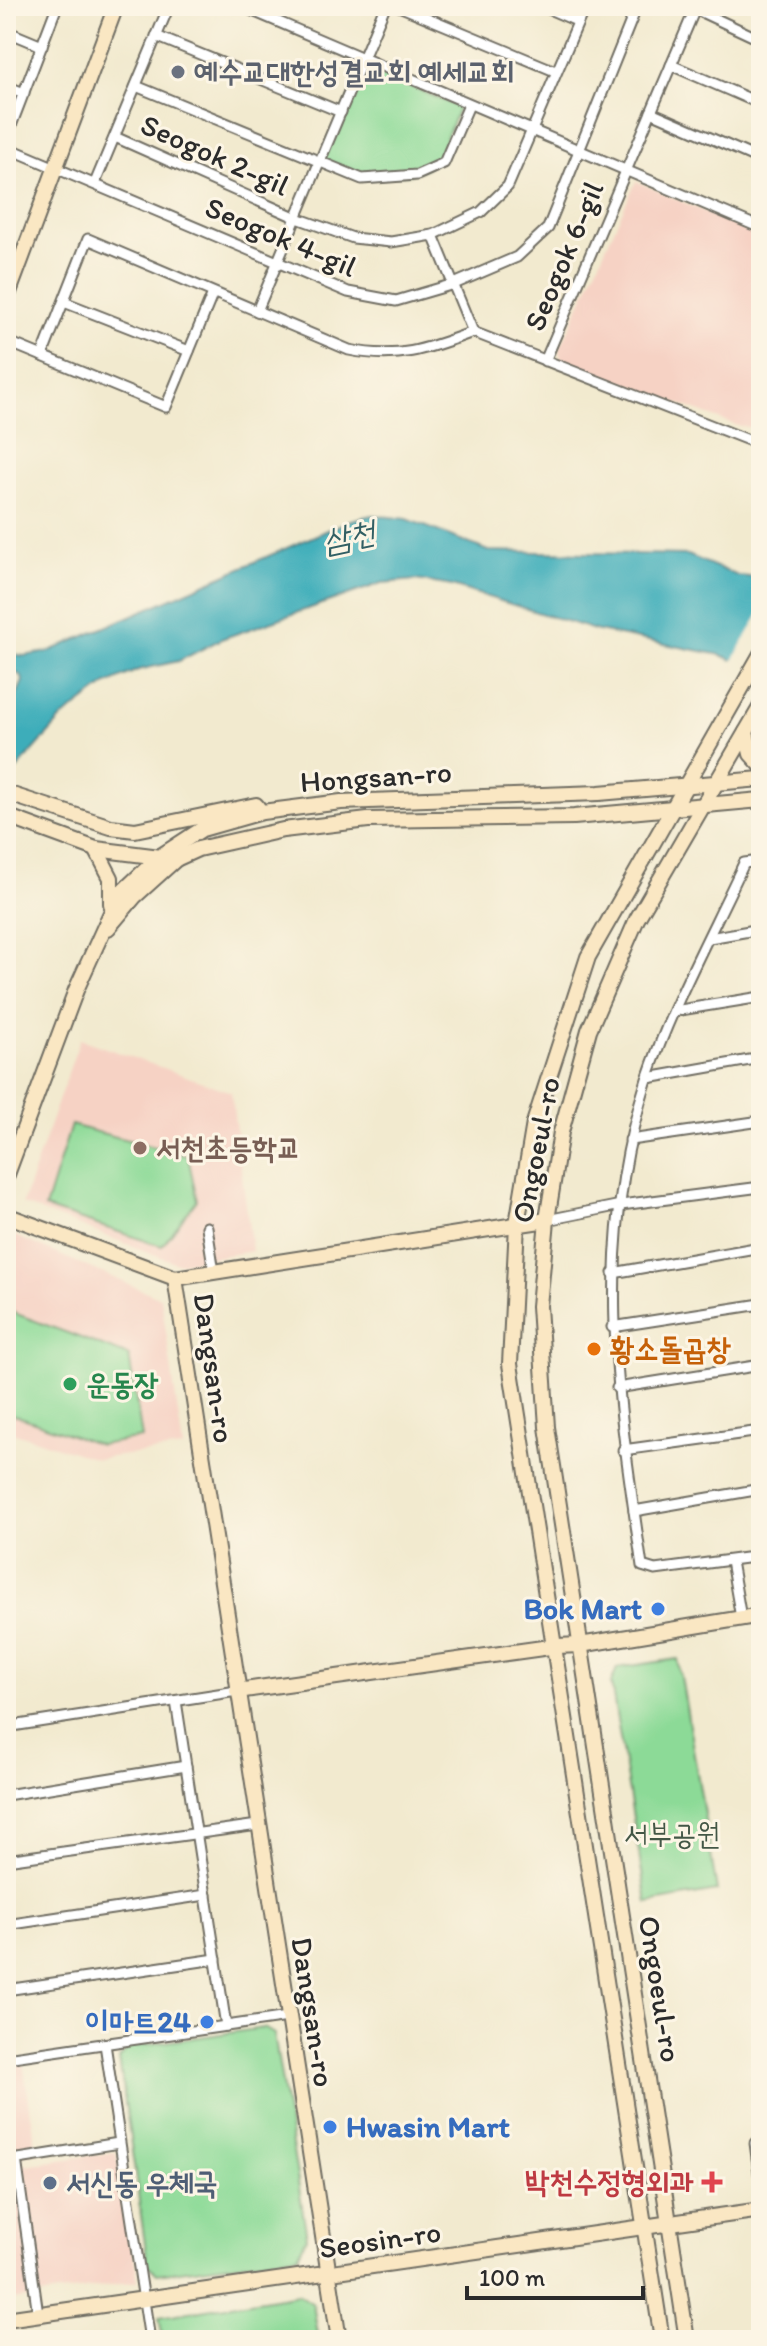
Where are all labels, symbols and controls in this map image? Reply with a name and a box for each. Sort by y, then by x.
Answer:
place label: 예수교대한성결교회 예세교회 [194,53,515,90]
marker: 예수교대한성결교회 예세교회 [169,63,187,81]
street label: Seogok 2-gil [135,105,296,204]
street label: Seogok 6-gil [516,175,612,336]
street label: Seogok 4-gil [200,188,363,285]
water label: 삼천 [320,511,381,560]
street label: Hongsan-ro [299,753,453,800]
street label: Ongoeul-ro [503,1074,568,1226]
place label: 서천초등학교 [156,1129,301,1166]
marker: 서천초등학교 [131,1139,149,1157]
street label: Dangsan-ro [186,1290,243,1446]
place label: 황소돌곱창 [610,1330,732,1367]
marker: 황소돌곱창 [585,1340,603,1358]
place label: 운동장 [86,1365,158,1402]
marker: 운동장 [61,1375,79,1393]
place label: Bok Mart [523,1590,642,1627]
marker: Bok Mart [649,1600,667,1618]
park label: 서부공원 [624,1815,720,1852]
street label: Ongoeul-ro [631,1913,690,2065]
street label: Dangsan-ro [283,1934,344,2090]
place label: 이마트24 [85,2003,191,2040]
marker: 이마트24 [198,2013,216,2031]
place label: Hwasin Mart [346,2108,511,2145]
marker: Hwasin Mart [321,2118,339,2136]
place label: 박천수정형외과 [525,2163,694,2200]
place label: 서신동 우체국 [66,2164,218,2201]
marker: 박천수정형외과 [701,2171,723,2193]
marker: 서신동 우체국 [41,2174,59,2192]
street label: Seosin-ro [317,2213,443,2266]
scale bar [467,2250,643,2300]
text: 100 m [479,2263,545,2292]

